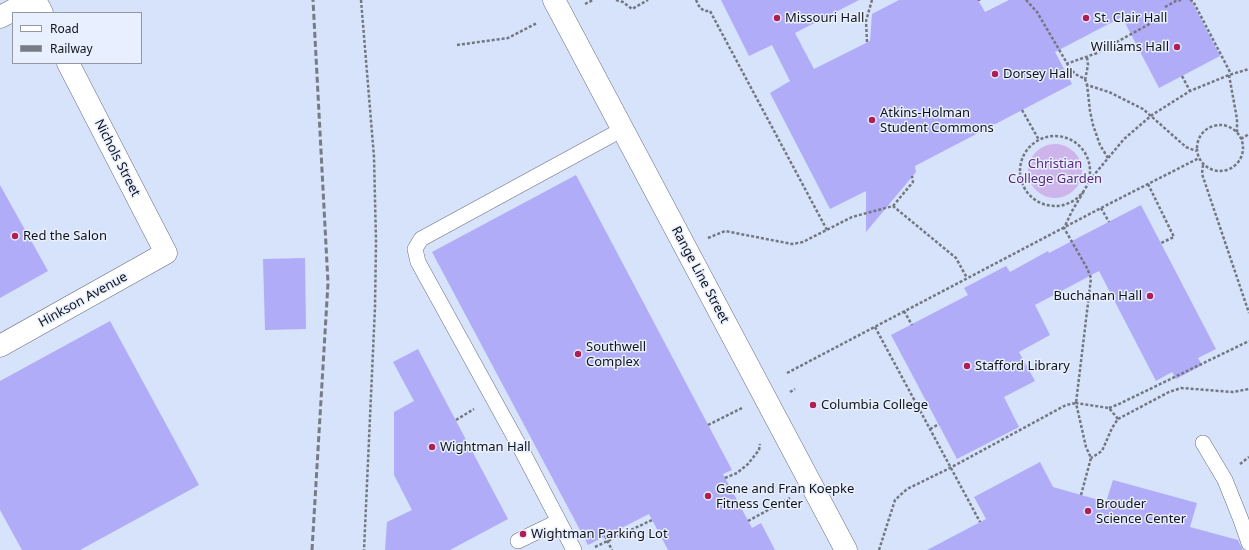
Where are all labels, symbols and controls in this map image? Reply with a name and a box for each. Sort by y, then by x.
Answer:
place label: Missouri Hall [785,10,864,26]
place label: St. Clair Hall [1094,10,1167,26]
legend [12,12,142,64]
marker: Missouri Hall [772,13,782,23]
marker: St. Clair Hall [1081,13,1091,23]
text: Road [50,20,79,37]
place label: Williams Hall [1091,39,1169,55]
text: Railway [50,40,93,57]
marker: Williams Hall [1172,42,1182,52]
place label: Dorsey Hall [1003,66,1073,82]
marker: Dorsey Hall [990,69,1000,79]
place label: Atkins-Holman Student Commons [880,105,994,136]
marker: Atkins-Holman Student Commons [867,115,877,125]
street label: Nichols Street [91,117,143,199]
park label: Christian College Garden [1008,156,1102,187]
street label: Range Line Street [668,224,732,326]
place label: Red the Salon [23,228,107,244]
marker: Red the Salon [10,231,20,241]
street label: Hinkson Avenue [36,269,130,331]
place label: Buchanan Hall [1054,288,1142,304]
marker: Buchanan Hall [1145,291,1155,301]
place label: Southwell Complex [586,339,646,370]
marker: Southwell Complex [573,349,583,359]
place label: Stafford Library [975,358,1070,374]
marker: Stafford Library [962,361,972,371]
place label: Columbia College [821,397,928,413]
marker: Columbia College [808,400,818,410]
place label: Wightman Hall [440,439,531,455]
marker: Wightman Hall [427,442,437,452]
place label: Gene and Fran Koepke Fitness Center [716,481,854,512]
marker: Gene and Fran Koepke Fitness Center [703,491,713,501]
place label: Brouder Science Center [1096,496,1186,527]
marker: Brouder Science Center [1083,506,1093,516]
place label: Wightman Parking Lot [531,526,668,542]
marker: Wightman Parking Lot [518,529,528,539]

